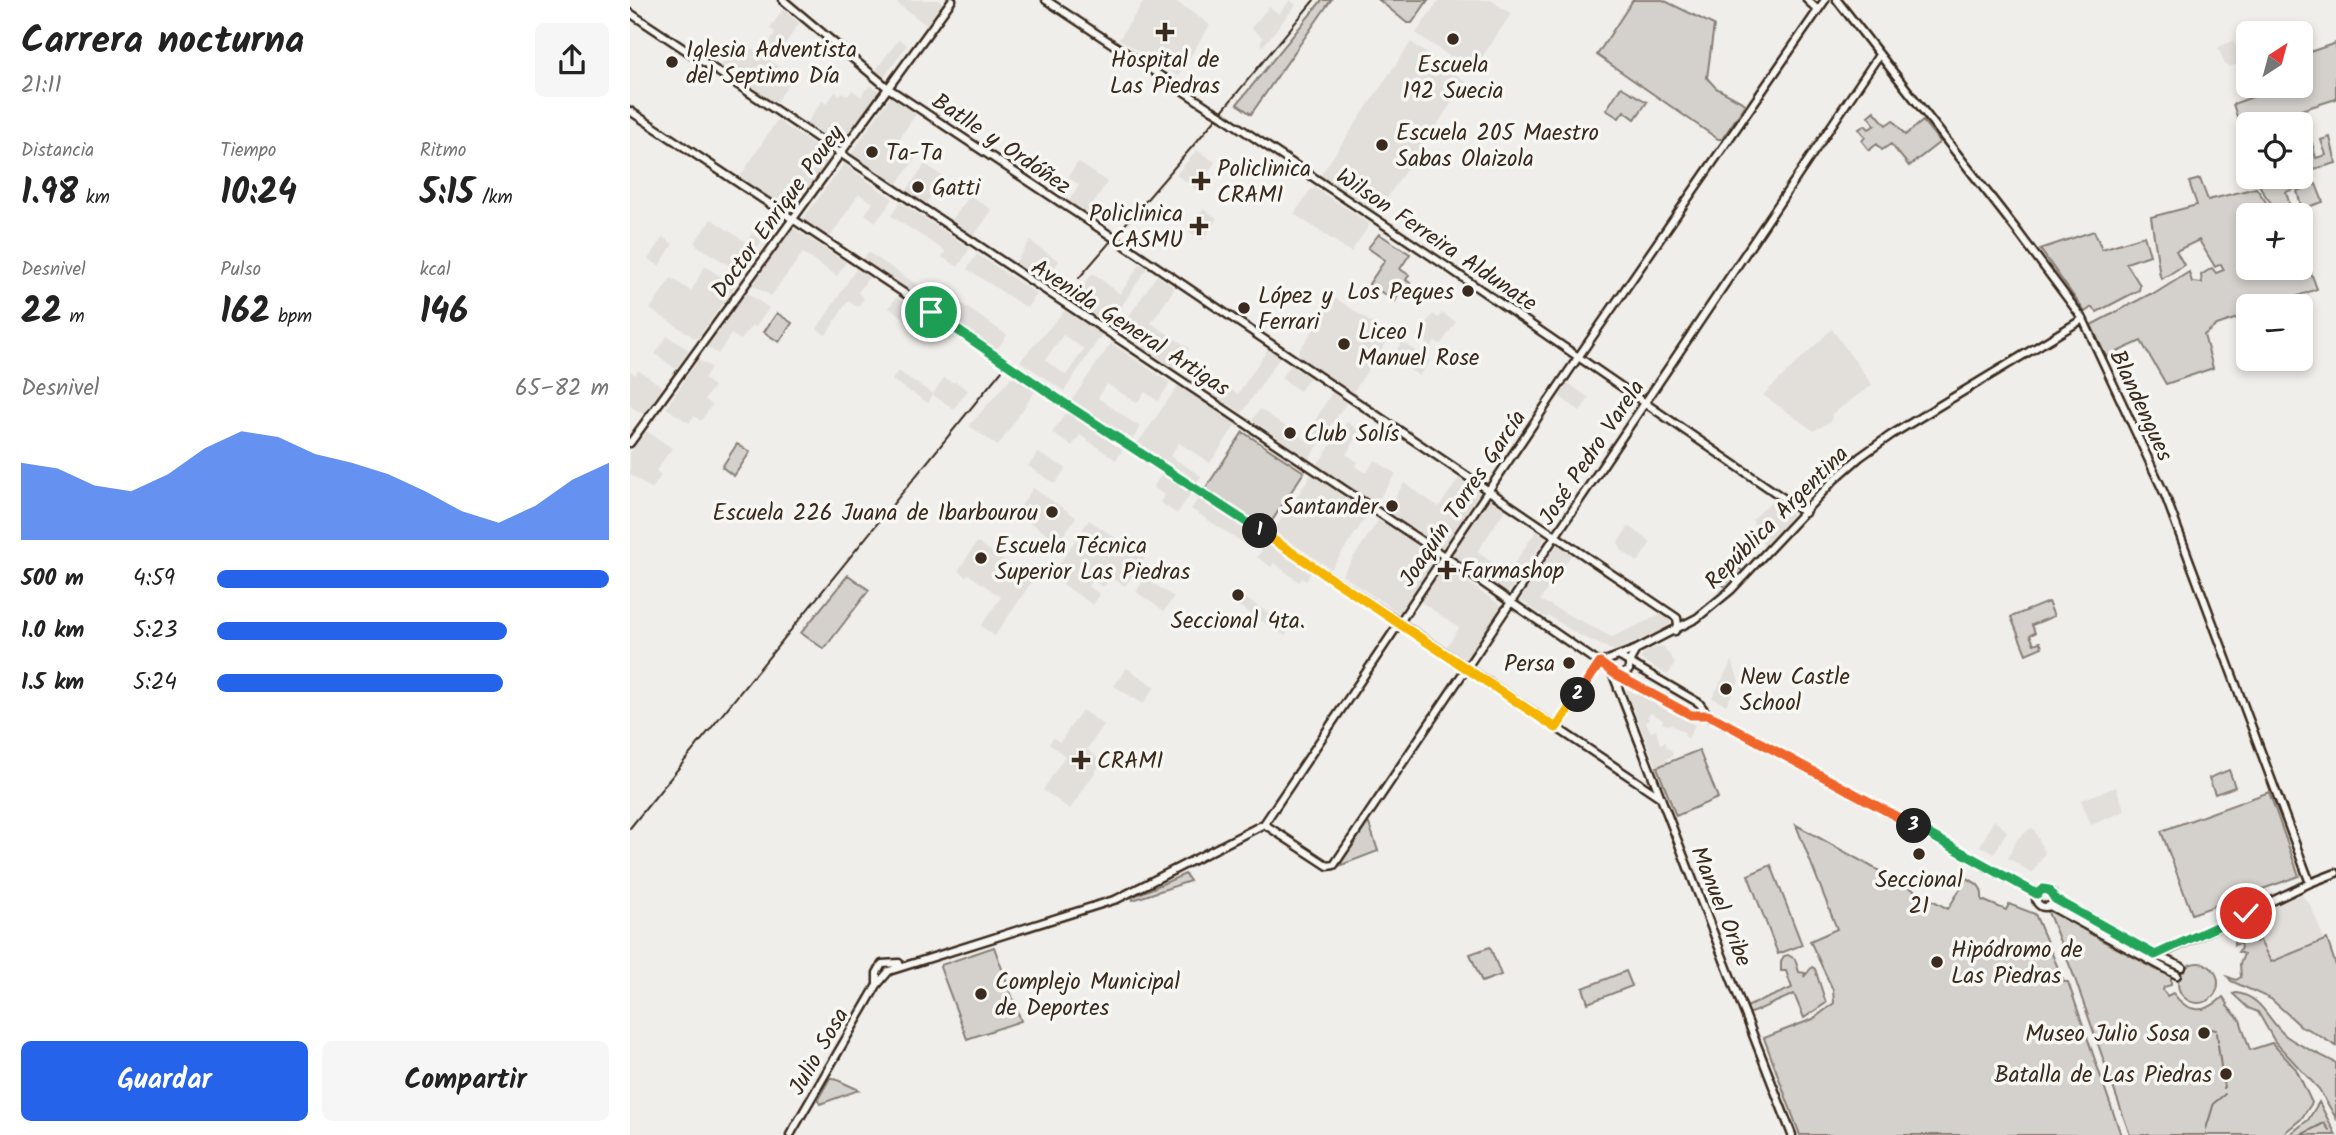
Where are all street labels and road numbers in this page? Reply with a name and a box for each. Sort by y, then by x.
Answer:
street label: Batlle y Ordóñez [924,85,1078,205]
street label: Doctor Enrique Pouey [703,118,854,307]
street label: Wilson Ferreira Aldunate [1328,160,1544,322]
street label: Avenida General Artigas [1023,251,1237,407]
street label: Blandengues [2099,344,2182,468]
street label: José Pedro Varela [1530,373,1655,533]
street label: Joaquín Torres García [1391,403,1537,595]
street label: República Argentina [1697,438,1858,599]
street label: Manuel Oribe [1680,841,1761,972]
street label: Julio Sosa [780,1002,859,1102]

